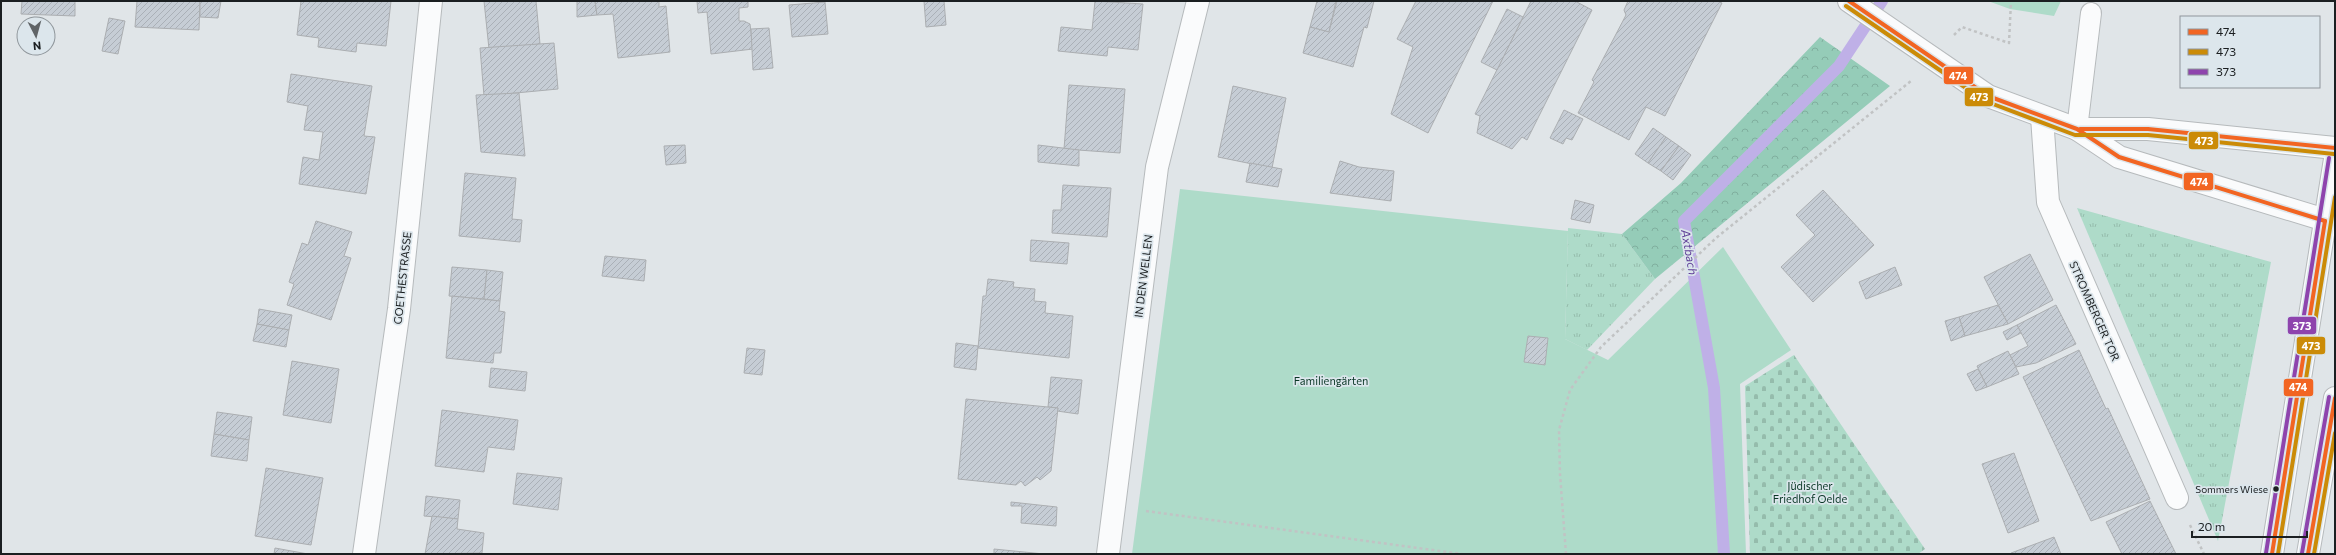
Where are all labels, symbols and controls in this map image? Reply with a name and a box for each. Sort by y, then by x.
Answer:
north arrow [16,16,56,56]
legend [2180,16,2320,88]
text: 474 [2216,24,2236,38]
text: N [32,40,42,53]
text: 473 [2216,44,2236,58]
text: 373 [2216,64,2236,78]
line badge: 474 [1943,66,1974,85]
text: 474 [1949,69,1968,82]
line badge: 473 [1964,87,1994,107]
text: 473 [1970,90,1988,103]
line badge: 473 [2188,131,2219,150]
text: 473 [2195,134,2213,147]
line badge: 474 [2183,172,2214,191]
text: 474 [2190,175,2209,188]
water label: Axtbach [1679,227,1701,276]
street label: GOETHESTRASSE [391,231,413,325]
street label: IN DEN WELLEN [1131,234,1155,318]
street label: STROMBERGER TOR [2067,259,2123,363]
line badge: 373 [2287,316,2317,335]
text: 373 [2293,319,2311,332]
line badge: 473 [2296,336,2326,355]
text: 473 [2302,339,2320,352]
park label: Familiengärten [1294,374,1368,387]
line badge: 474 [2283,378,2314,397]
text: 474 [2289,380,2308,393]
park label: Jüdischer Friedhof Oelde [1773,479,1847,505]
place label: Sommers Wiese [2195,483,2268,495]
marker: Sommers Wiese [2271,484,2281,494]
scale bar [2192,513,2307,539]
text: 20 m [2198,519,2225,533]

